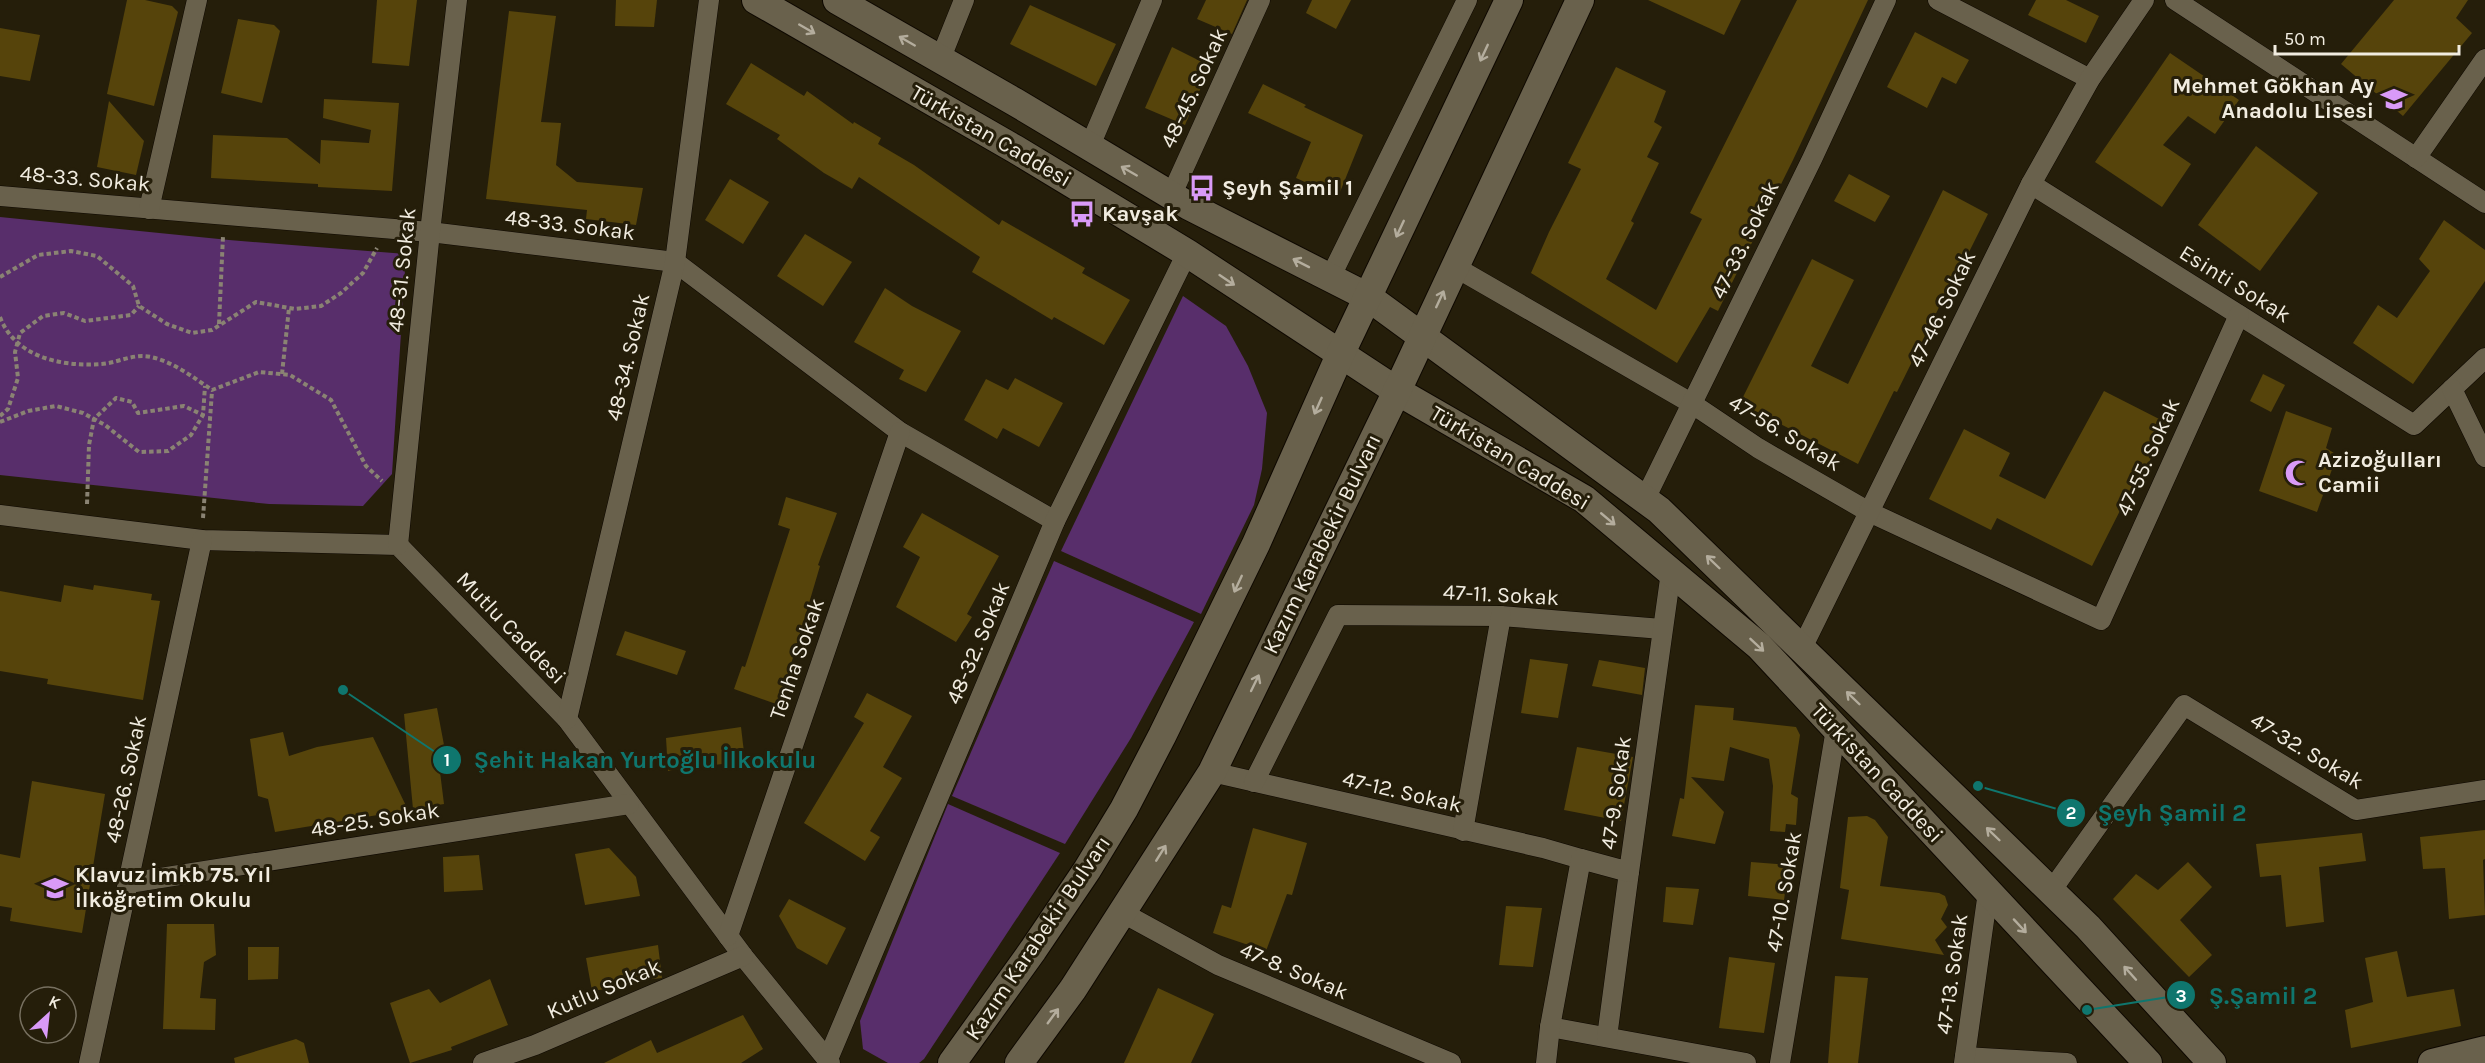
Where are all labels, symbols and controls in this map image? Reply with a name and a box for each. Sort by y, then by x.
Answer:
scale bar [2275,18,2460,56]
one-way arrow [798,23,815,35]
street label: 48-45. Sokak [1155,24,1233,152]
text: 50 m [2284,28,2326,50]
one-way arrow [899,35,916,47]
one-way arrow [1477,43,1489,61]
place label: Mehmet Gökhan Ay Anadolu Lisesi [2172,73,2374,124]
street label: Türkistan Caddesi [906,79,1076,193]
school or university icon: Mehmet Gökhan Ay Anadolu Lisesi [2379,84,2409,114]
street label: 48-33. Sokak [19,160,151,198]
one-way arrow [1121,165,1138,177]
bus stop icon: Şeyh Şamil 1 [1187,173,1217,203]
place label: Şeyh Şamil 1 [1222,175,1353,201]
street label: 47-33. Sokak [1705,177,1785,303]
bus stop icon: Kavşak [1067,199,1097,229]
place label: Kavşak [1102,201,1178,227]
street label: 48-33. Sokak [503,204,637,246]
street label: 48-31. Sokak [383,206,421,334]
one-way arrow [1394,220,1406,238]
street label: Esinti Sokak [2175,240,2295,328]
street label: 47-46. Sokak [1903,246,1981,372]
one-way arrow [1292,257,1310,269]
one-way arrow [1218,274,1234,286]
street label: 48-34. Sokak [601,291,655,423]
one-way arrow [1435,291,1447,309]
street label: 47-56. Sokak [1724,389,1846,477]
street label: 47-55. Sokak [2110,394,2186,520]
one-way arrow [1312,396,1323,414]
street label: Türkistan Caddesi [1426,400,1594,516]
street label: Kazım Karabekir Bulvarı [1257,430,1387,658]
place label: Azizoğulları Camii [2318,447,2442,498]
mosque icon: Azizoğulları Camii [2283,458,2313,488]
one-way arrow [1600,513,1616,526]
one-way arrow [1706,555,1721,570]
street label: Mutlu Caddesi [451,566,571,690]
one-way arrow [1231,574,1243,592]
street label: 48-32. Sokak [941,578,1015,708]
street label: 47-11. Sokak [1442,579,1560,611]
street label: Tenha Sokak [764,595,830,723]
one-way arrow [1749,638,1764,652]
one-way arrow [1250,674,1261,692]
one-way arrow [1846,691,1861,706]
street label: Türkistan Caddesi [1806,698,1948,848]
street label: 47-32. Sokak [2246,707,2368,795]
street label: 48-26. Sokak [100,713,152,845]
street label: 47-9. Sokak [1595,735,1637,851]
callout: Şehit Hakan Yurtoğlu İlkokulu [432,739,829,781]
text: Şehit Hakan Yurtoğlu İlkokulu [474,746,816,774]
text: 1 [444,749,450,771]
street label: 47-12. Sokak [1340,766,1464,818]
callout: Şeyh Şamil 2 [2056,792,2259,834]
street label: 48-25. Sokak [309,797,441,843]
text: Şeyh Şamil 2 [2097,799,2247,827]
text: 2 [2066,802,2076,824]
one-way arrow [1985,827,2000,842]
street label: 47-10. Sokak [1761,830,1807,954]
street label: Kazım Karabekir Bulvarı [960,831,1116,1045]
one-way arrow [1155,845,1167,862]
place label: Klavuz İmkb 75. Yıl İlköğretim Okulu [75,862,271,913]
school or university icon: Klavuz İmkb 75. Yıl İlköğretim Okulu [40,873,70,903]
street label: 47-13. Sokak [1931,912,1973,1036]
one-way arrow [2012,918,2027,933]
street label: 47-8. Sokak [1236,937,1352,1005]
street label: Kutlu Sokak [543,953,665,1025]
one-way arrow [2123,966,2137,981]
callout: Ş.Şamil 2 [2166,974,2329,1016]
text: Ş.Şamil 2 [2209,982,2317,1010]
north arrow [18,985,78,1045]
text: 3 [2175,985,2187,1007]
text: K [46,991,64,1013]
one-way arrow [1047,1008,1060,1024]

